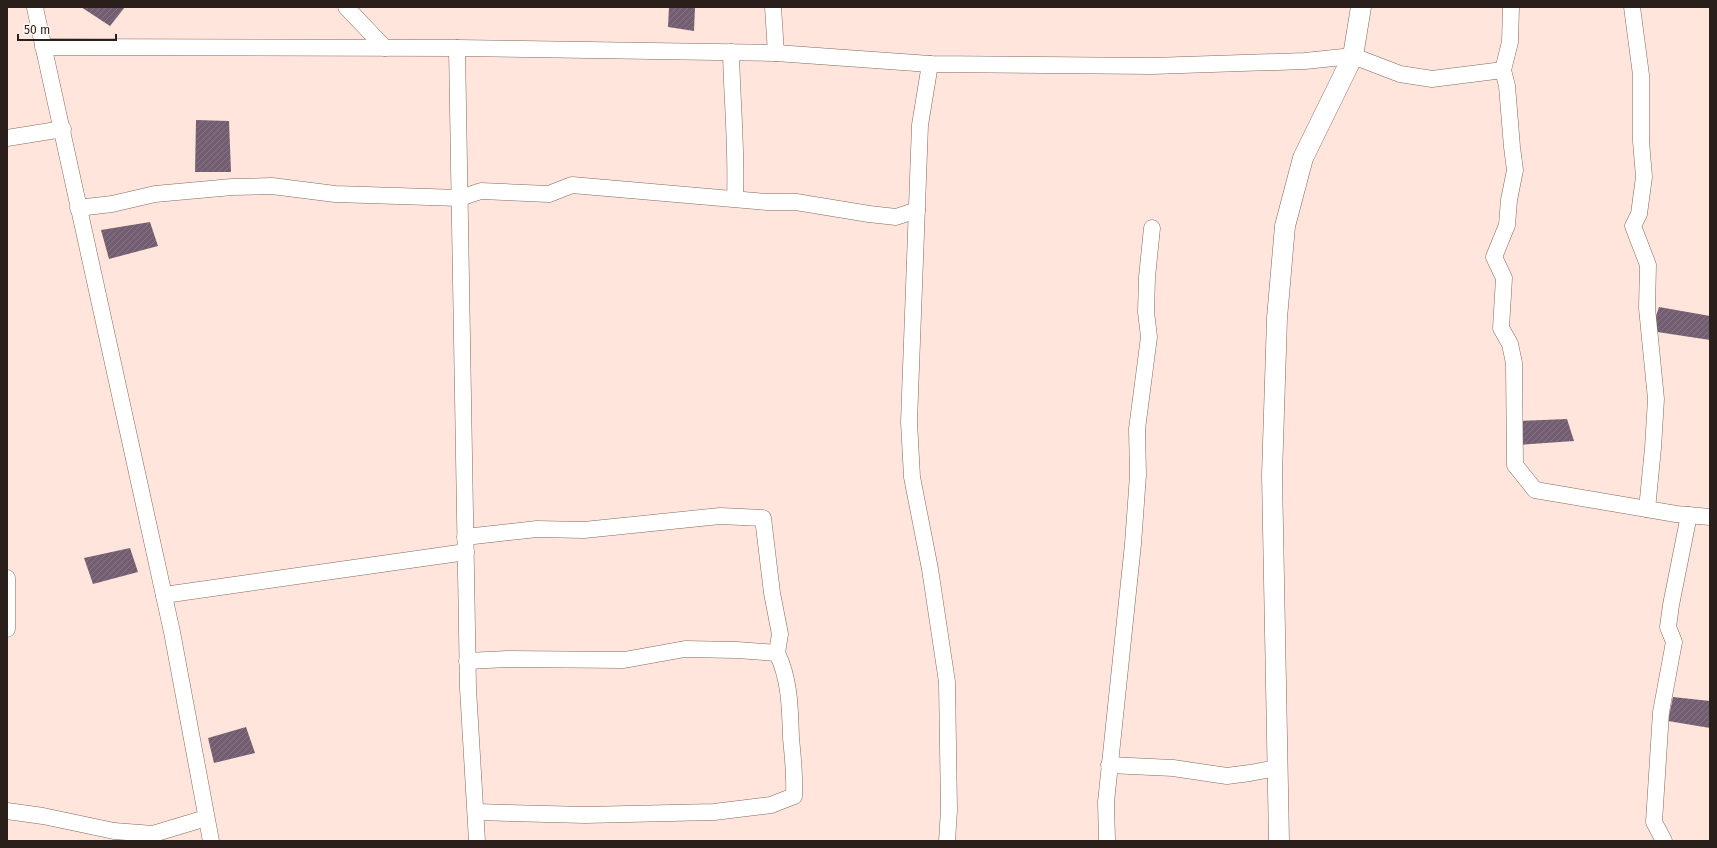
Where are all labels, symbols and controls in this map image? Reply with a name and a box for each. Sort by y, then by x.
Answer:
scale bar [18,16,116,42]
text: 50 m [24,23,50,37]

